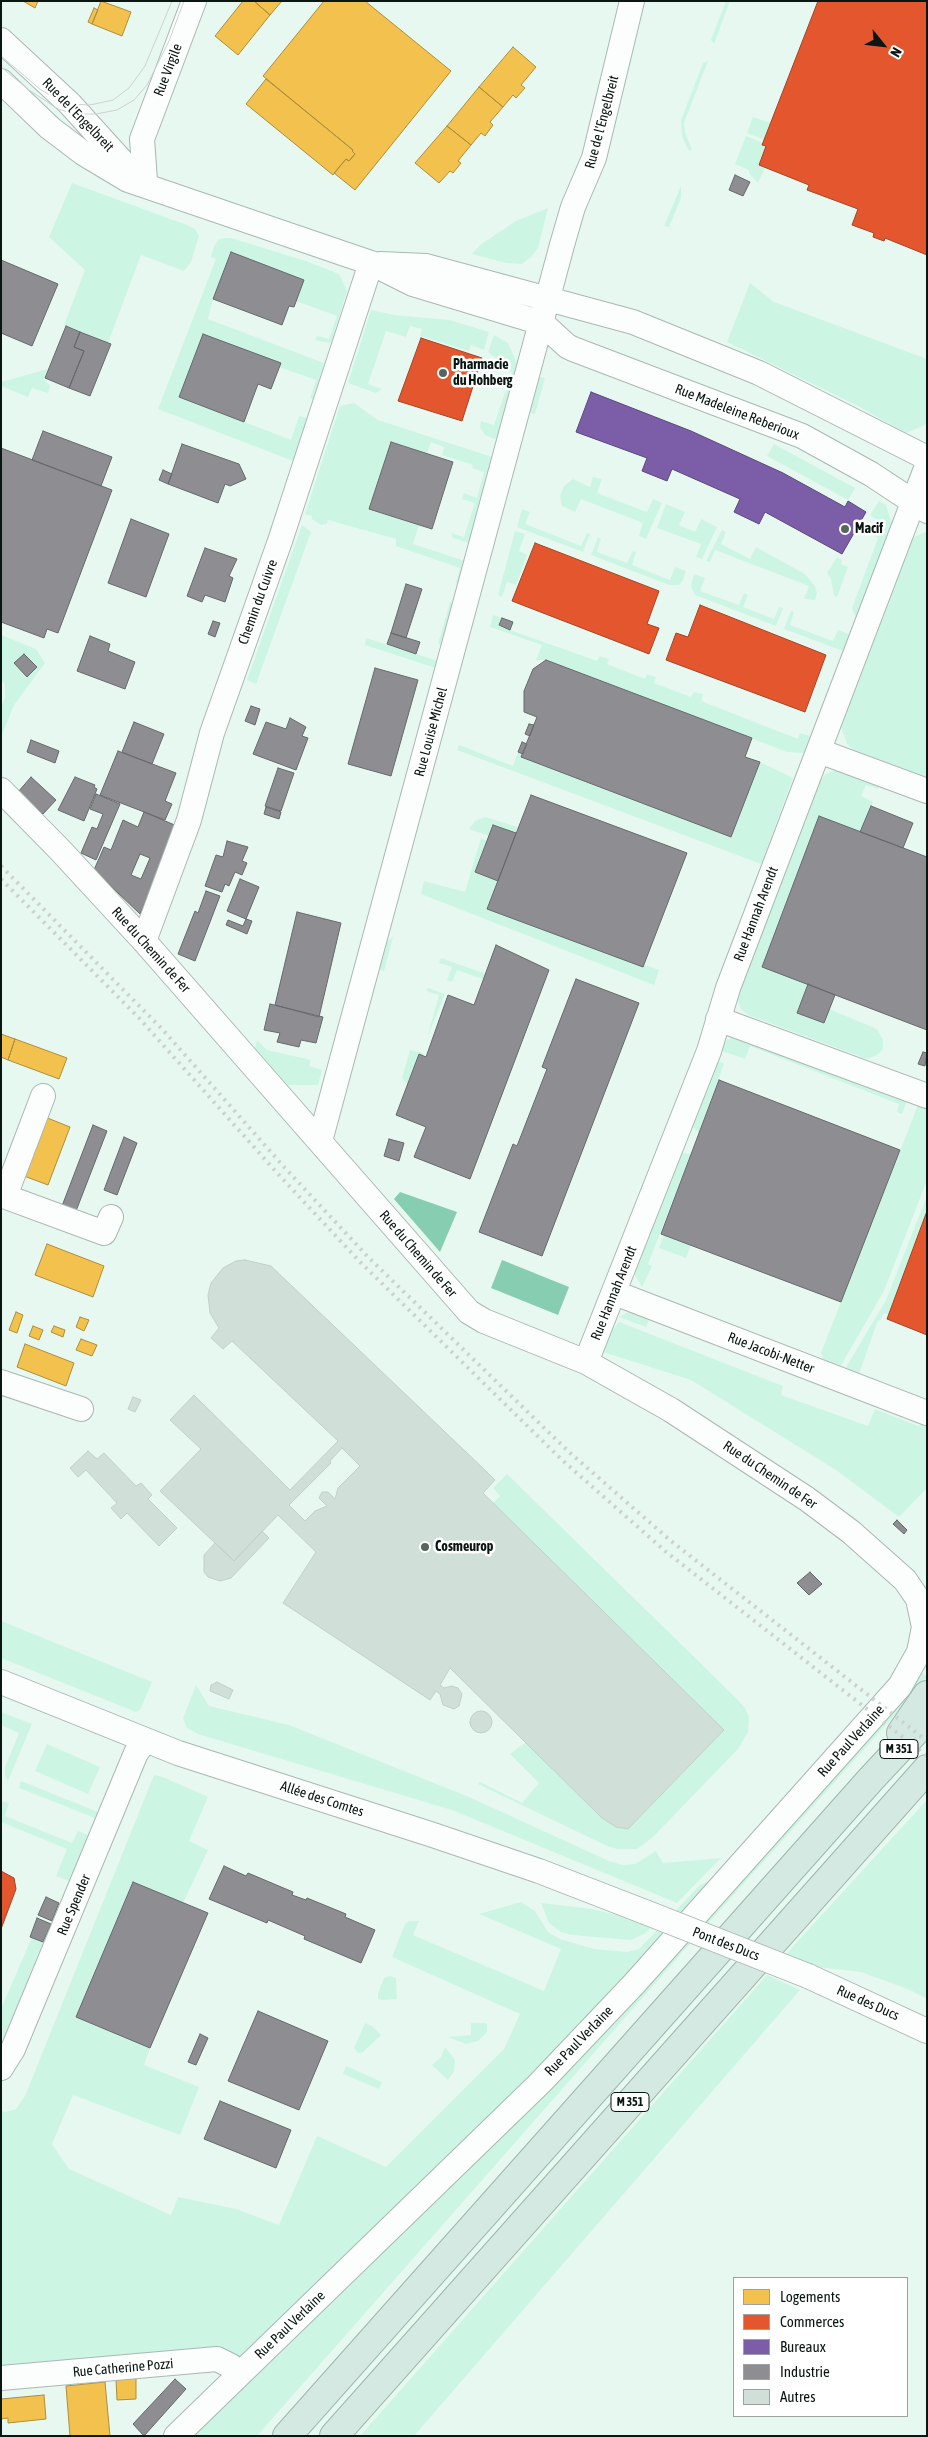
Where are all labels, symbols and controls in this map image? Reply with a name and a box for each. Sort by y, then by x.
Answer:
north arrow [858,20,908,70]
street label: Rue Virgile [150,41,186,99]
text: N [887,45,905,60]
street label: Rue de l'Engelbreit [581,74,623,170]
street label: Rue de l'Engelbreit [39,75,117,155]
place label: Pharmacie du Hohberg [453,357,513,390]
marker: Pharmacie du Hohberg [437,367,449,379]
street label: Rue Madeleine Reberioux [672,381,802,443]
place label: Macif [855,521,883,537]
marker: Macif [839,523,851,535]
street label: Chemin du Cuivre [235,557,281,647]
street label: Rue Louise Michel [411,685,451,779]
street label: Rue Hannah Arendt [730,864,782,964]
street label: Rue du Chemin de Fer [108,904,194,996]
street label: Rue du Chemin de Fer [376,1207,460,1301]
street label: Rue Hannah Arendt [587,1243,641,1343]
street label: Rue Jacobi-Netter [725,1329,817,1377]
street label: Rue du Chemin de Fer [720,1437,820,1513]
place label: Cosmeurop [435,1539,493,1555]
marker: Cosmeurop [419,1541,431,1553]
street label: Rue Paul Verlaine [814,1702,888,1780]
road number: M 351 [880,1740,918,1758]
street label: Allée des Comtes [278,1778,366,1820]
street label: Rue Spender [54,1872,94,1938]
street label: Pont des Ducs [690,1924,762,1964]
street label: Rue des Ducs [834,1982,902,2024]
street label: Rue Paul Verlaine [541,2002,617,2080]
road number: M 351 [611,2092,649,2112]
legend [733,2277,908,2417]
street label: Rue Paul Verlaine [251,2287,329,2363]
text: Logements [780,2288,840,2305]
text: Commerces [780,2313,844,2330]
text: Bureaux [780,2338,826,2355]
street label: Rue Catherine Pozzi [72,2355,174,2381]
text: Industrie [780,2363,830,2380]
text: Autres [780,2388,815,2405]

